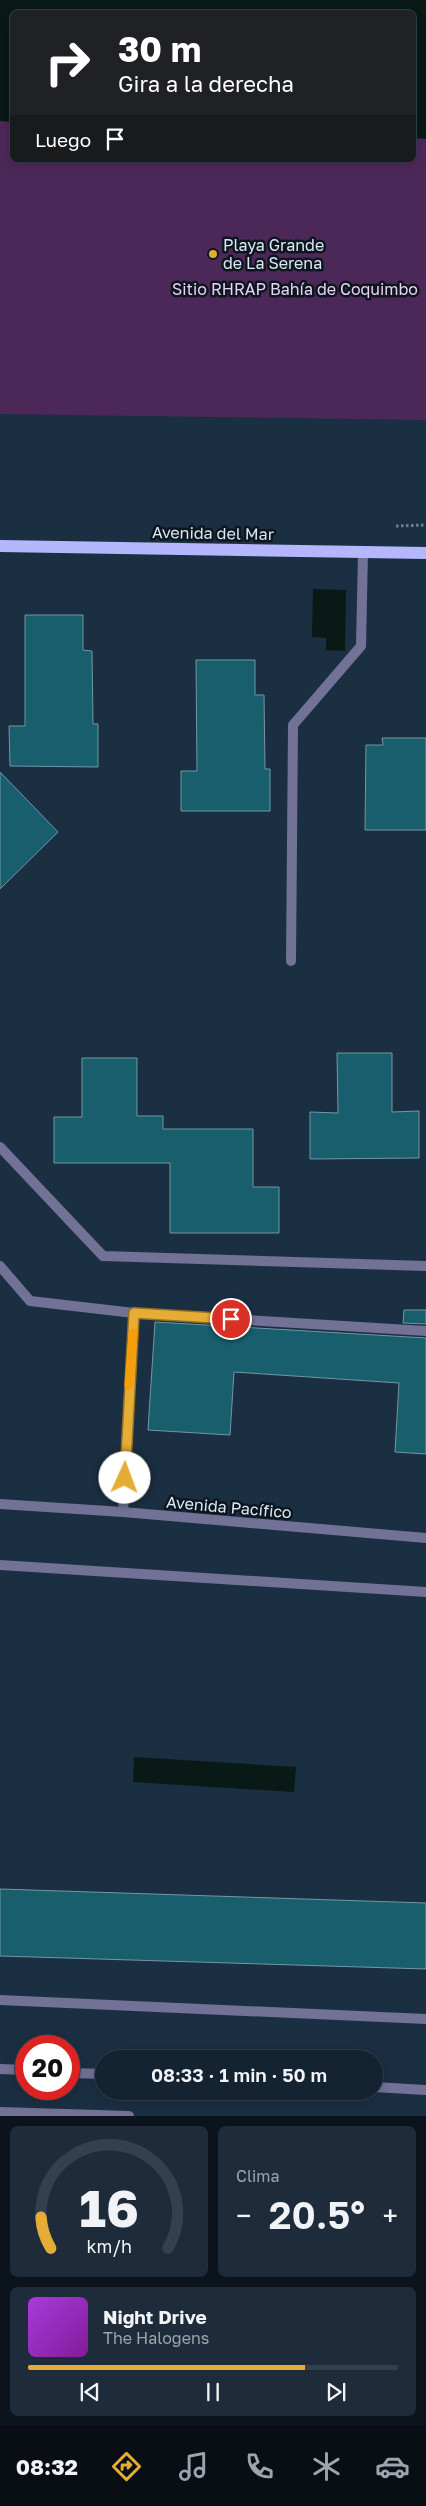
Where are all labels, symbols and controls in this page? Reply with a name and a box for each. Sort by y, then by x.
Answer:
text: 30 m [118,28,201,70]
icon: right [35,30,100,95]
text: Gira a la derecha [118,70,294,97]
icon: arrive [101,125,129,153]
text: Luego [35,128,91,151]
place label: Playa Grande de La Serena [223,235,324,273]
marker: Playa Grande de La Serena [207,248,219,260]
park label: Sitio RHRAP Bahía de Coquimbo [172,279,418,299]
street label: Avenida del Mar [152,522,274,544]
pin [210,1298,252,1340]
icon: arrive [217,1305,245,1333]
position arrow [98,1451,150,1503]
street label: Avenida Pacífico [165,1492,293,1522]
speed limit sign: 20 [15,2035,80,2100]
text: 08:33 · 1 min · 50 m [151,2063,327,2086]
text: Clima [236,2166,280,2186]
text: 16 [79,2176,139,2238]
text: 20.5° [269,2192,365,2237]
text: − [236,2199,251,2232]
text: + [383,2199,398,2232]
text: km/h [86,2235,132,2257]
text: Night Drive [103,2305,207,2328]
text: The Halogens [103,2328,209,2348]
icon: previous [76,2378,104,2406]
icon: pause [199,2378,227,2406]
icon: next [322,2378,350,2406]
icon: directions [109,2449,144,2484]
icon: music [176,2449,211,2484]
icon: phone [242,2449,277,2484]
icon: climate [309,2449,344,2484]
icon: car [375,2449,410,2484]
text: 08:32 [16,2453,78,2480]

